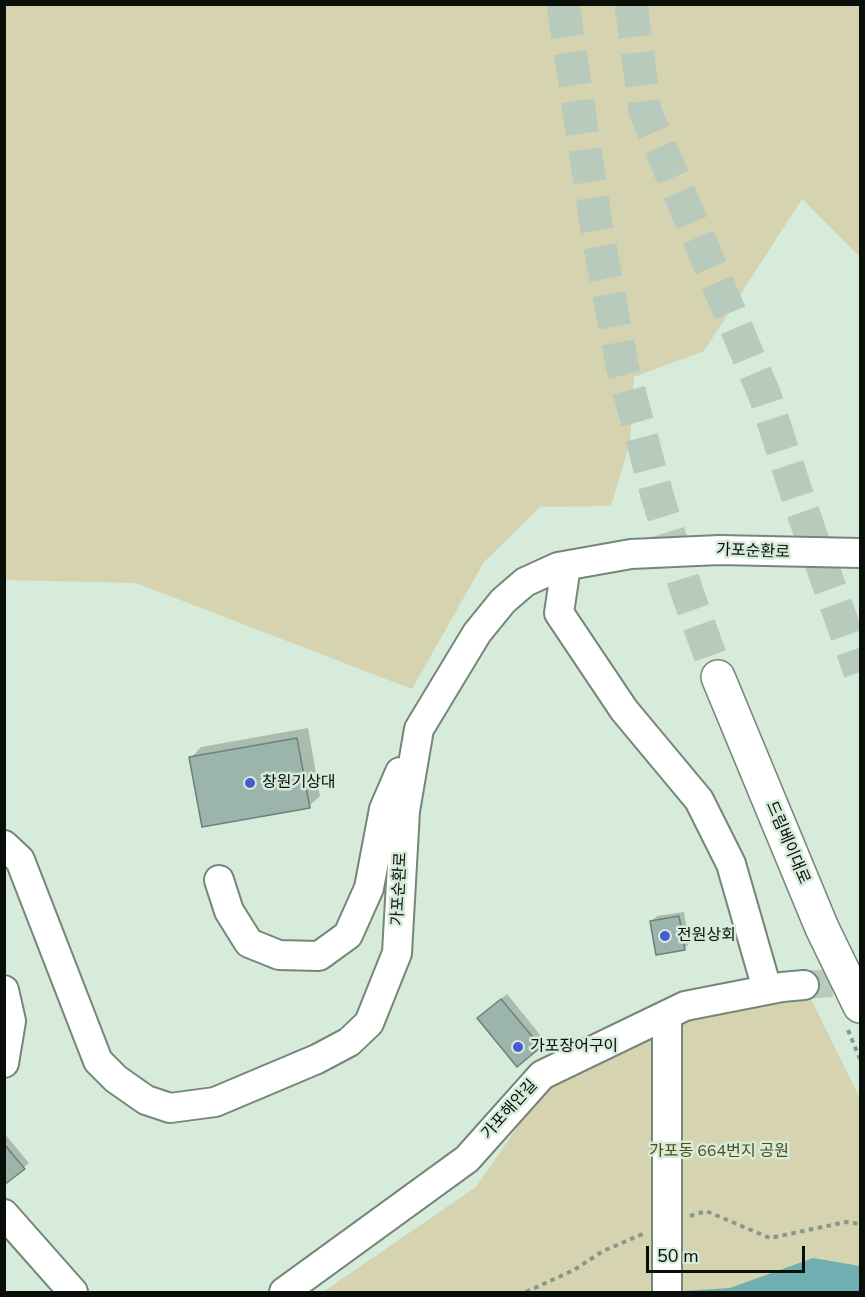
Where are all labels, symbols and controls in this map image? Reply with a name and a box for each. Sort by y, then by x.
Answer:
street label: 가포순환로 [716,541,790,563]
place label: 창원기상대 [262,773,336,793]
marker: 창원기상대 [243,776,257,790]
street label: 드림베이대로 [761,799,813,887]
street label: 가포순환로 [388,852,412,926]
place label: 전원상회 [677,926,736,946]
marker: 전원상회 [658,929,672,943]
place label: 가포장어구이 [530,1037,618,1057]
marker: 가포장어구이 [511,1040,525,1054]
street label: 가포해안길 [478,1076,542,1144]
park label: 가포동 664번지 공원 [649,1142,789,1162]
scale bar [649,1234,808,1272]
text: 50 m [657,1244,699,1268]

